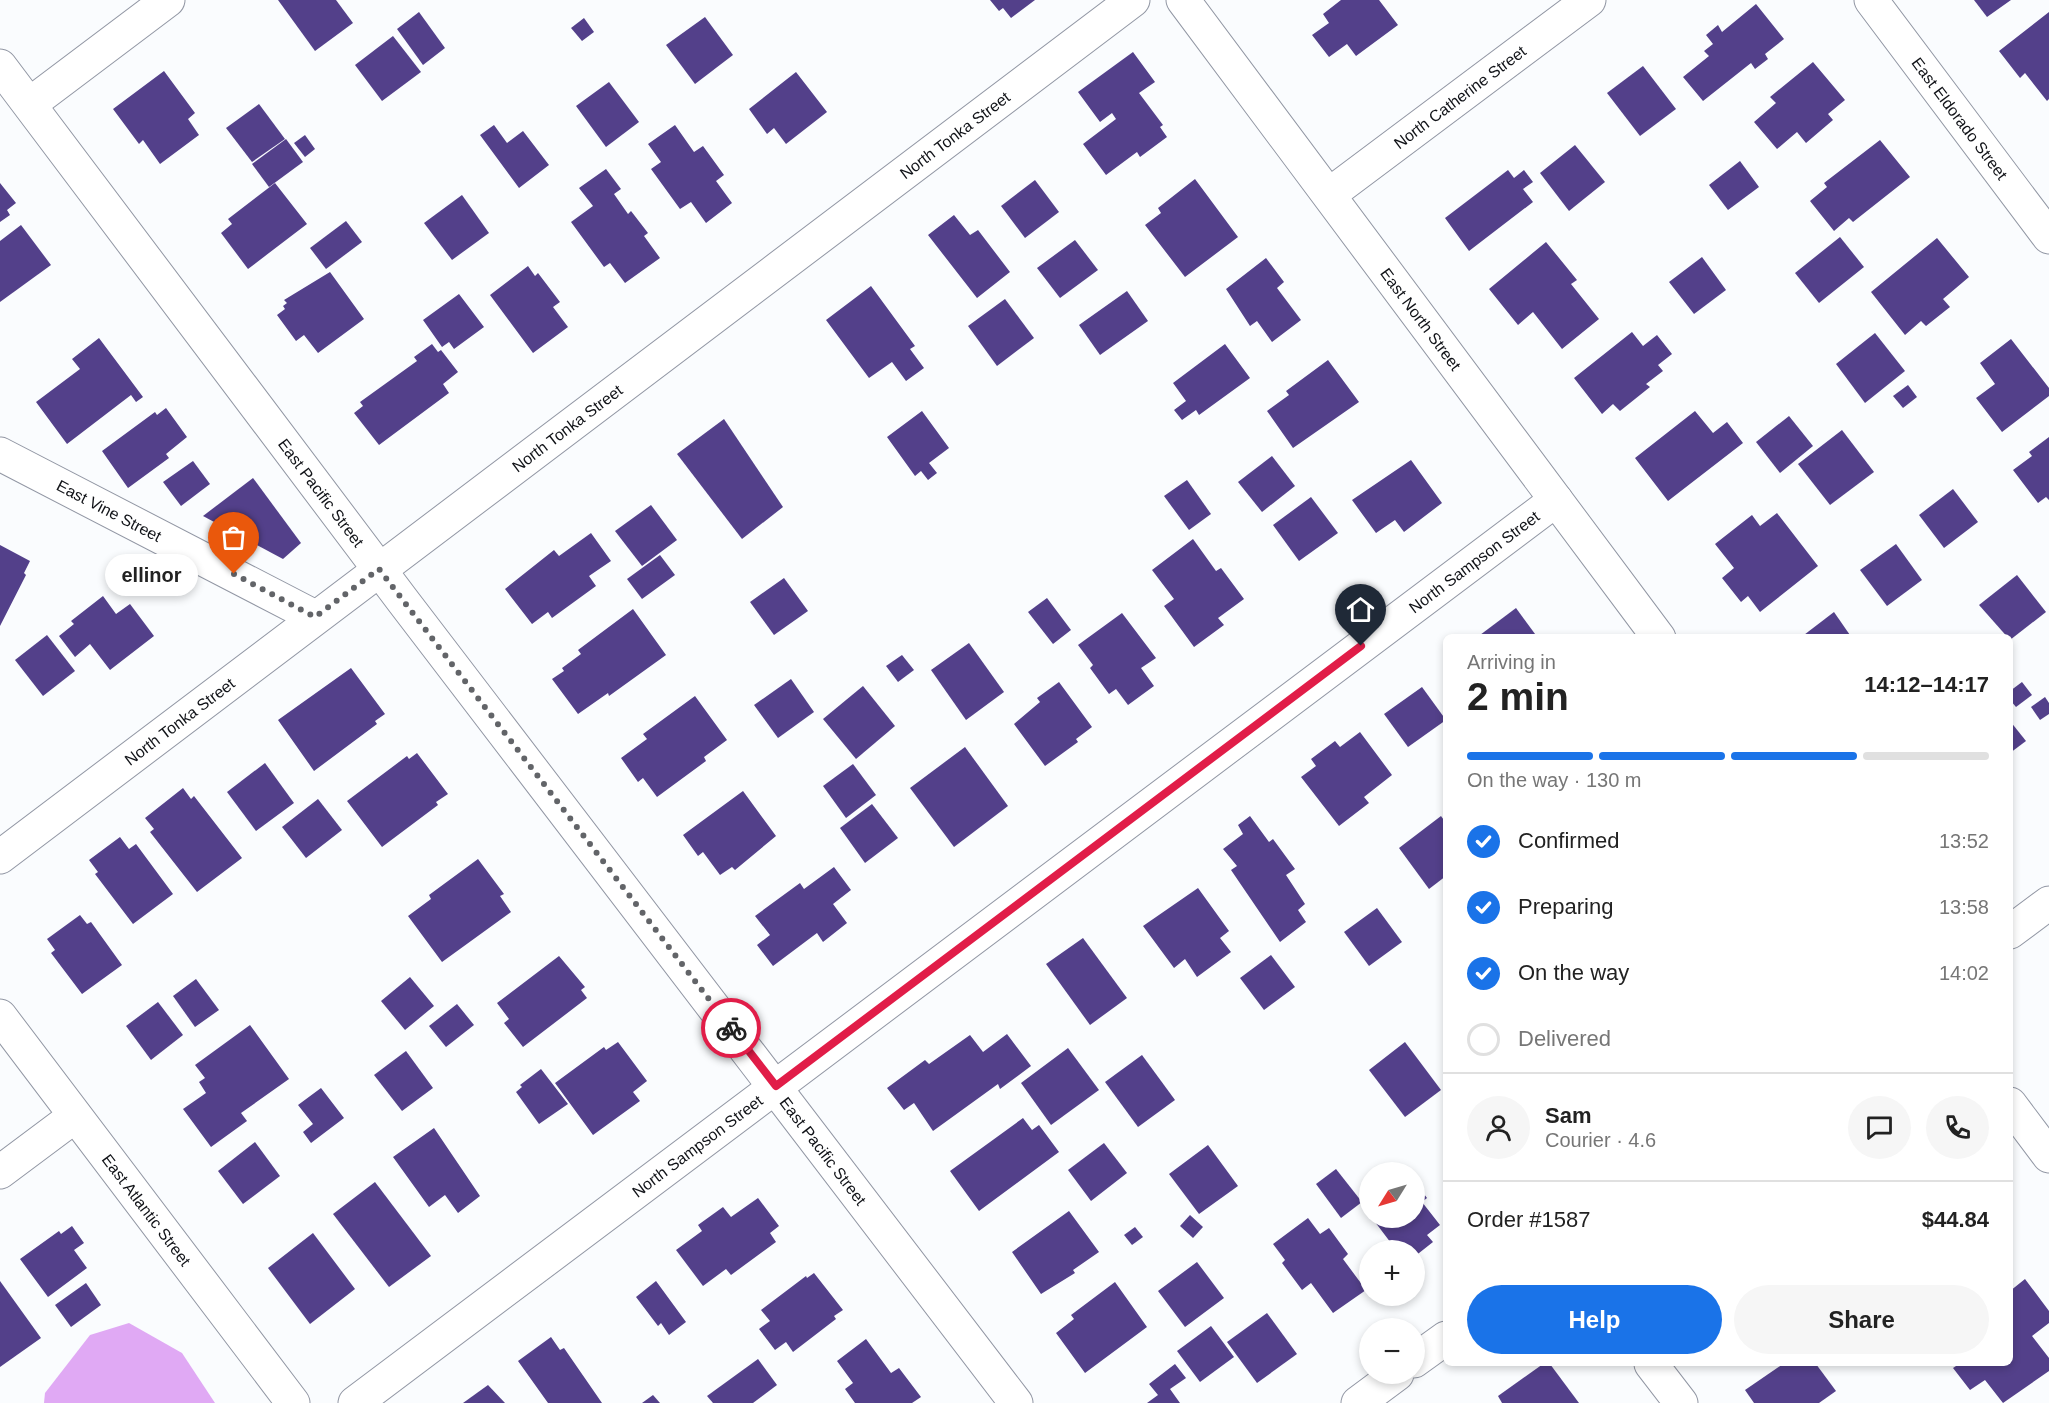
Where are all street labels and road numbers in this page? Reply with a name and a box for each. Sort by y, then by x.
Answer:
street label: North Catherine Street [1390,42,1529,152]
street label: East Eldorado Street [1909,54,2011,183]
street label: North Tonka Street [896,88,1013,182]
street label: East North Street [1377,265,1465,374]
street label: North Tonka Street [509,381,626,475]
street label: East Pacific Street [275,435,368,550]
street label: East Vine Street [54,476,165,545]
street label: North Sampson Street [1406,507,1543,616]
street label: North Tonka Street [121,674,238,768]
street label: North Sampson Street [629,1091,766,1200]
street label: East Pacific Street [777,1094,870,1209]
street label: East Atlantic Street [99,1151,195,1269]

